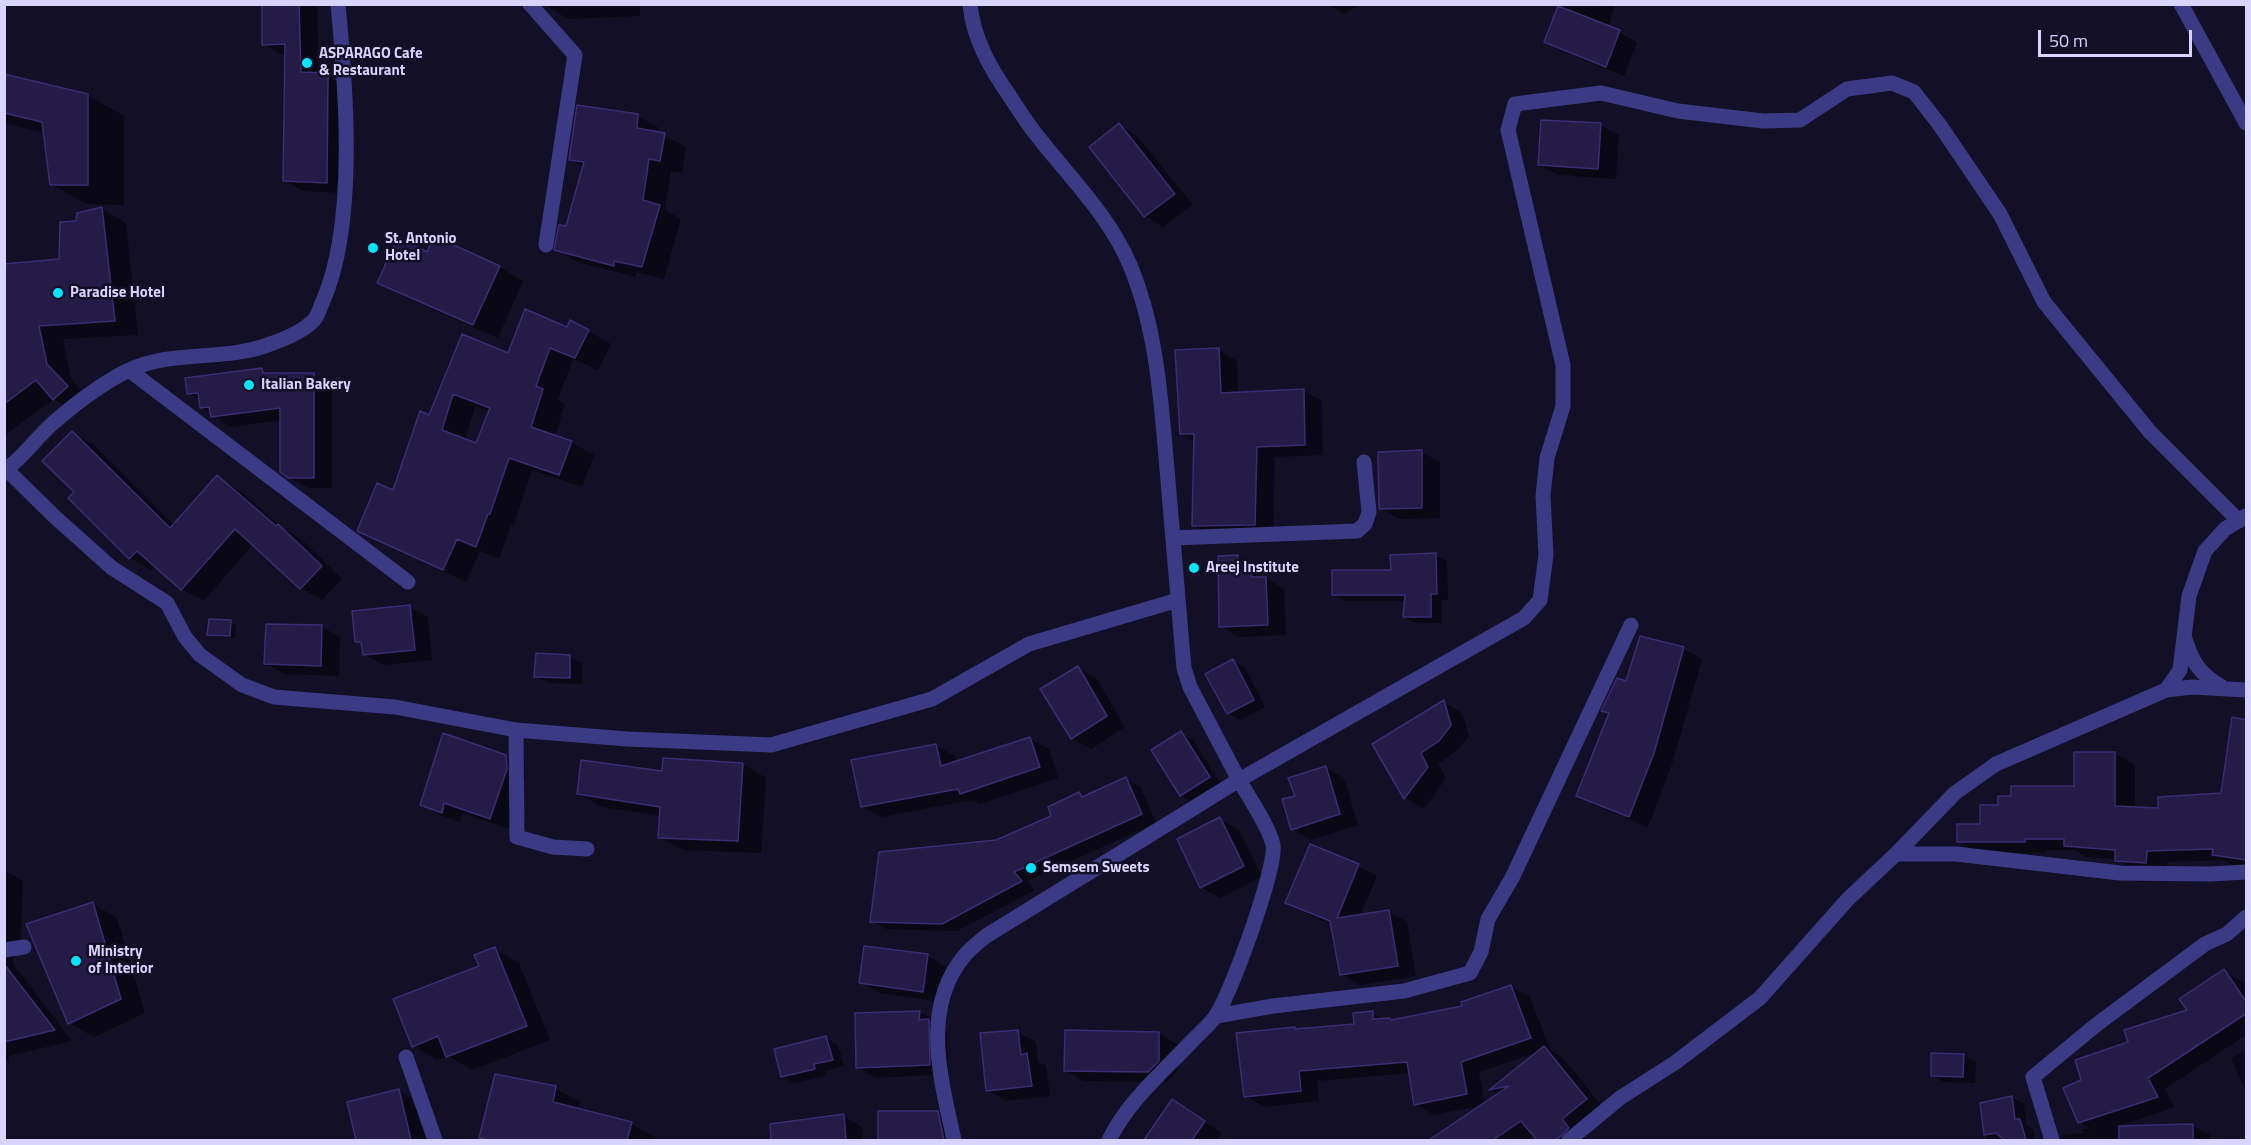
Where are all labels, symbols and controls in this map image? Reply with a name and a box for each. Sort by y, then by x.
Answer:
scale bar [2041,18,2196,56]
text: 50 m [2049,27,2088,54]
place label: ASPARAGO Cafe & Restaurant [319,45,423,80]
marker: ASPARAGO Cafe & Restaurant [300,56,314,70]
place label: St. Antonio Hotel [385,230,457,265]
marker: St. Antonio Hotel [366,241,380,255]
place label: Paradise Hotel [70,284,165,302]
marker: Paradise Hotel [51,286,65,300]
place label: Italian Bakery [261,376,351,394]
marker: Italian Bakery [242,378,256,392]
place label: Areej Institute [1206,559,1299,577]
marker: Areej Institute [1187,561,1201,575]
place label: Semsem Sweets [1043,859,1149,877]
marker: Semsem Sweets [1024,861,1038,875]
place label: Ministry of Interior [88,943,153,978]
marker: Ministry of Interior [69,954,83,968]

